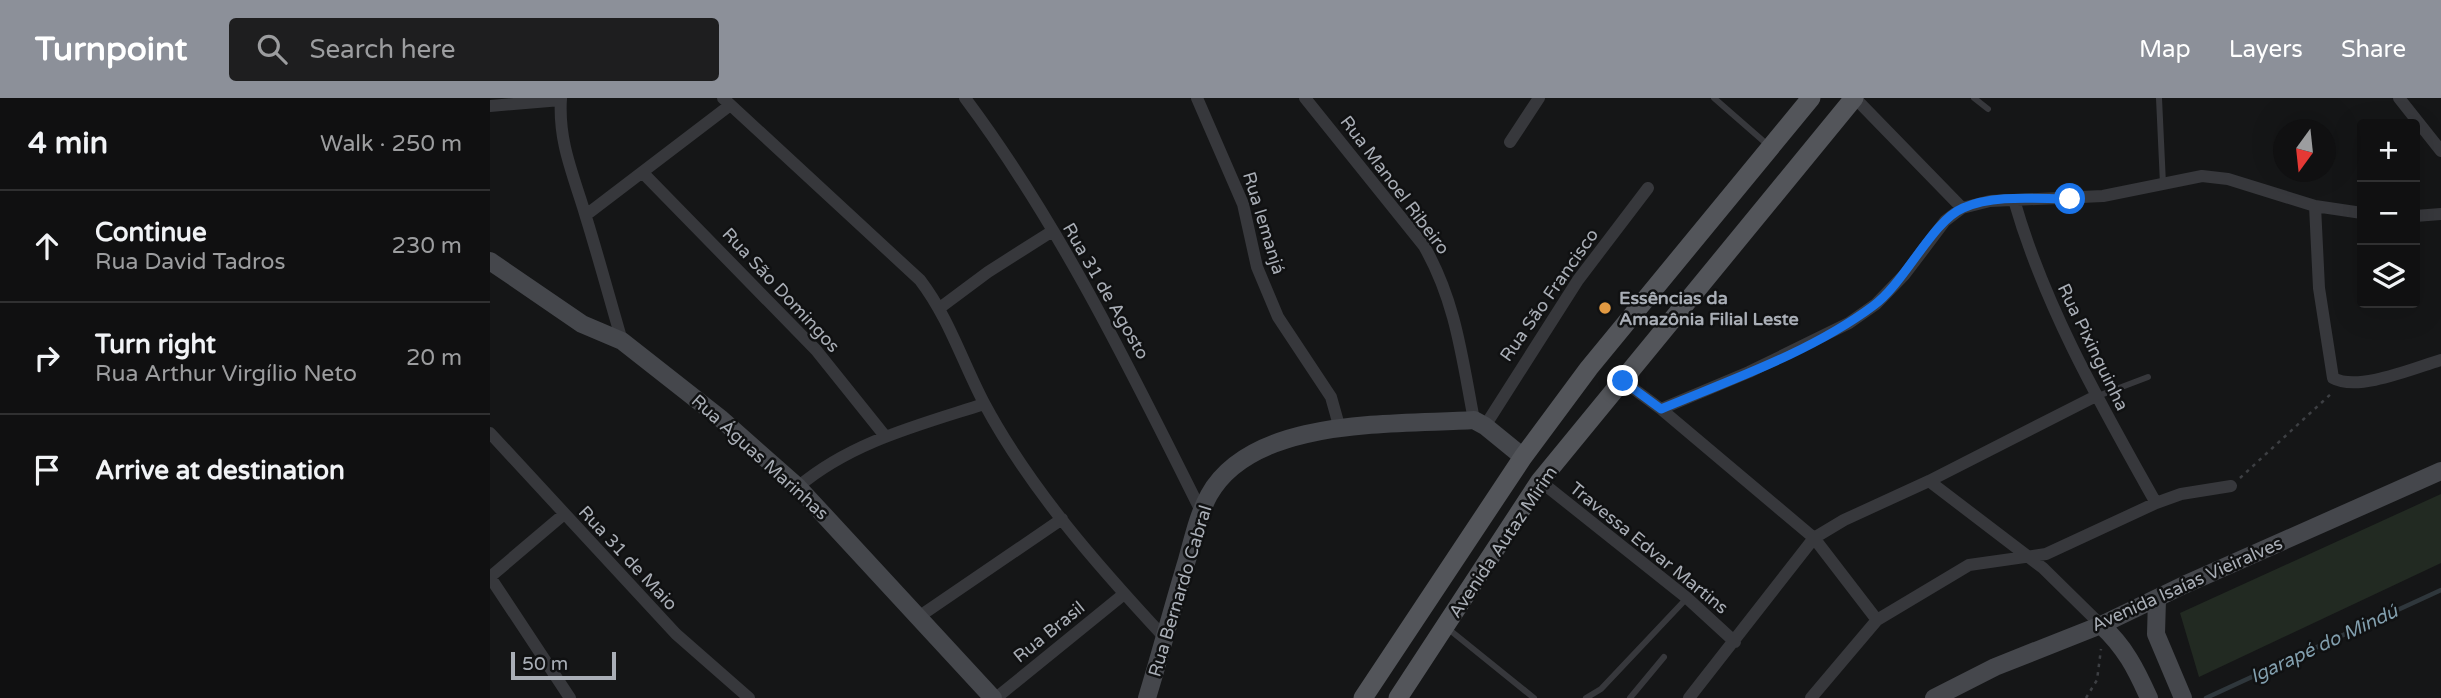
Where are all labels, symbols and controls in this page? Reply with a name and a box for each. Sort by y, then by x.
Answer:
search box [229,18,719,81]
text: Turnpoint [35,30,187,69]
icon: search [253,30,291,68]
text: Search here [309,34,456,65]
text: Map [2139,35,2191,64]
text: Layers [2229,35,2303,64]
text: Share [2341,35,2406,64]
street label: Rua Manoel Ribeiro [1336,111,1454,259]
north arrow [2273,119,2336,182]
map controls [2357,119,2420,308]
button: + [2357,119,2420,182]
text: 4 min [28,125,108,162]
text: Walk · 250 m [320,130,462,158]
street label: Rua Iemanjá [1238,169,1290,277]
button: − [2357,182,2420,245]
route start [2054,183,2085,214]
text: Continue [95,217,207,248]
street label: Rua 31 de Agosto [1058,219,1154,363]
street label: Rua São Domingos [718,223,844,357]
street label: Rua São Francisco [1495,224,1603,366]
icon: ahead [28,227,66,265]
text: 230 m [392,232,462,260]
button: layers [2357,245,2420,308]
text: Rua David Tadros [95,248,286,276]
street label: Rua Pixinguinha [2053,280,2133,414]
place label: Essências da Amazônia Filial Leste [1619,287,1799,330]
marker: Essências da Amazônia Filial Leste [1597,300,1613,316]
text: Turn right [95,329,216,360]
icon: right [28,339,66,377]
text: 20 m [406,344,462,372]
text: Rua Arthur Virgílio Neto [95,360,357,388]
route end [1607,365,1638,396]
street label: Rua Águas Marinhas [687,390,833,524]
icon: arrive [28,451,66,489]
text: Arrive at destination [95,455,345,486]
street label: Avenida Autaz Mirim [1444,462,1562,622]
street label: Travessa Edvar Martins [1565,477,1733,619]
street label: Rua 31 de Maio [574,501,682,615]
street label: Rua Bernardo Cabral [1143,503,1217,679]
street label: Avenida Isaías Vieiralves [2088,532,2286,636]
street label: Rua Brasil [1009,597,1089,667]
water label: Igarapé do Mindú [2247,600,2402,688]
scale bar [511,649,616,681]
text: 50 m [522,653,568,675]

